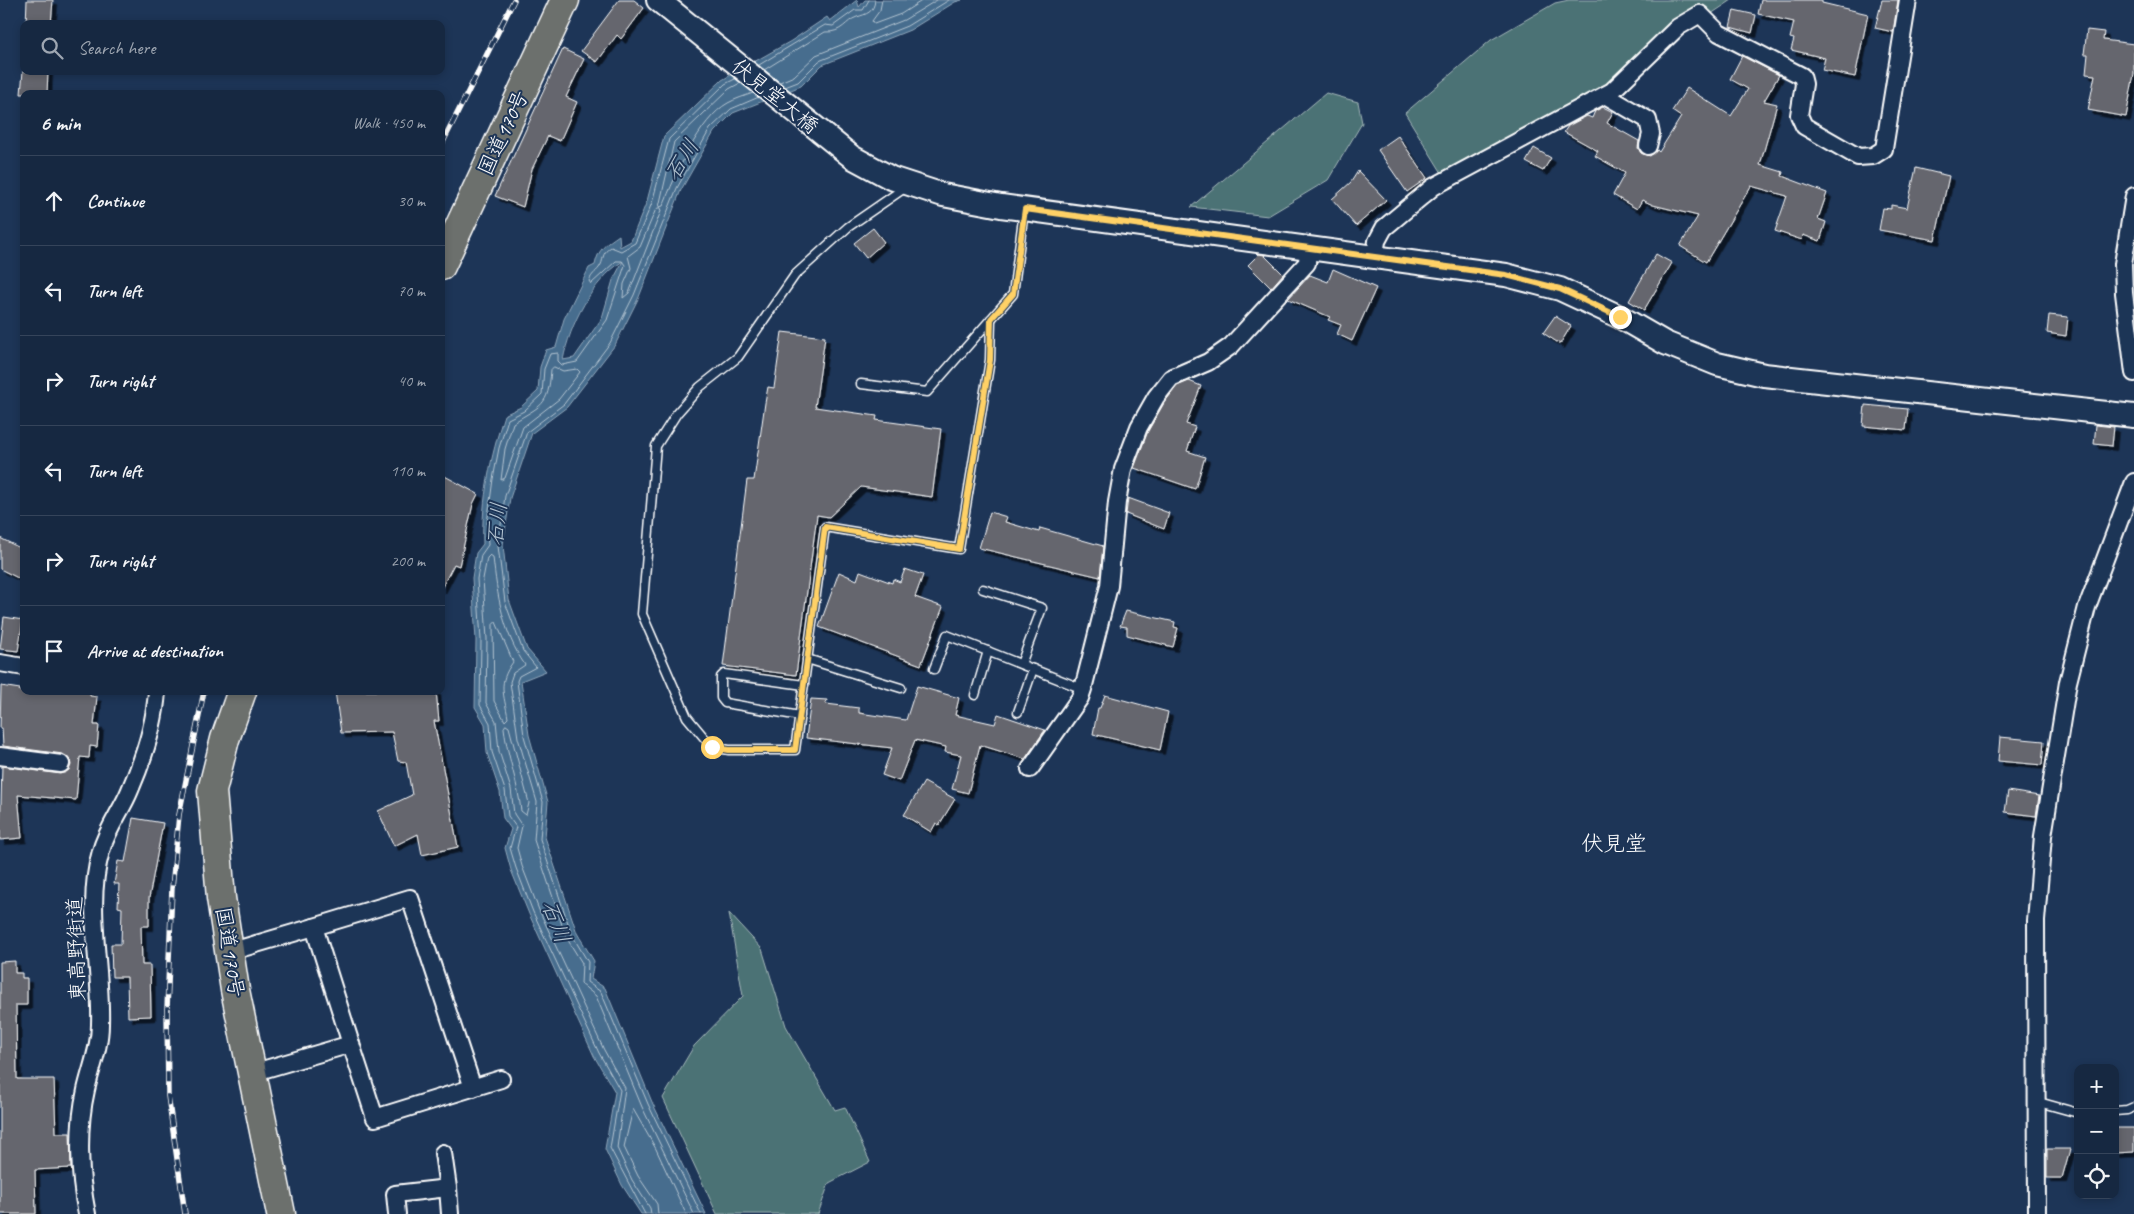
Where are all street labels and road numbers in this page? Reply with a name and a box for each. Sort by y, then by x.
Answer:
street label: 伏見堂大橋 [726,53,824,139]
street label: 国道170号 [472,86,534,180]
street label: 東高野街道 [61,896,91,1002]
street label: 国道170号 [210,905,250,999]

